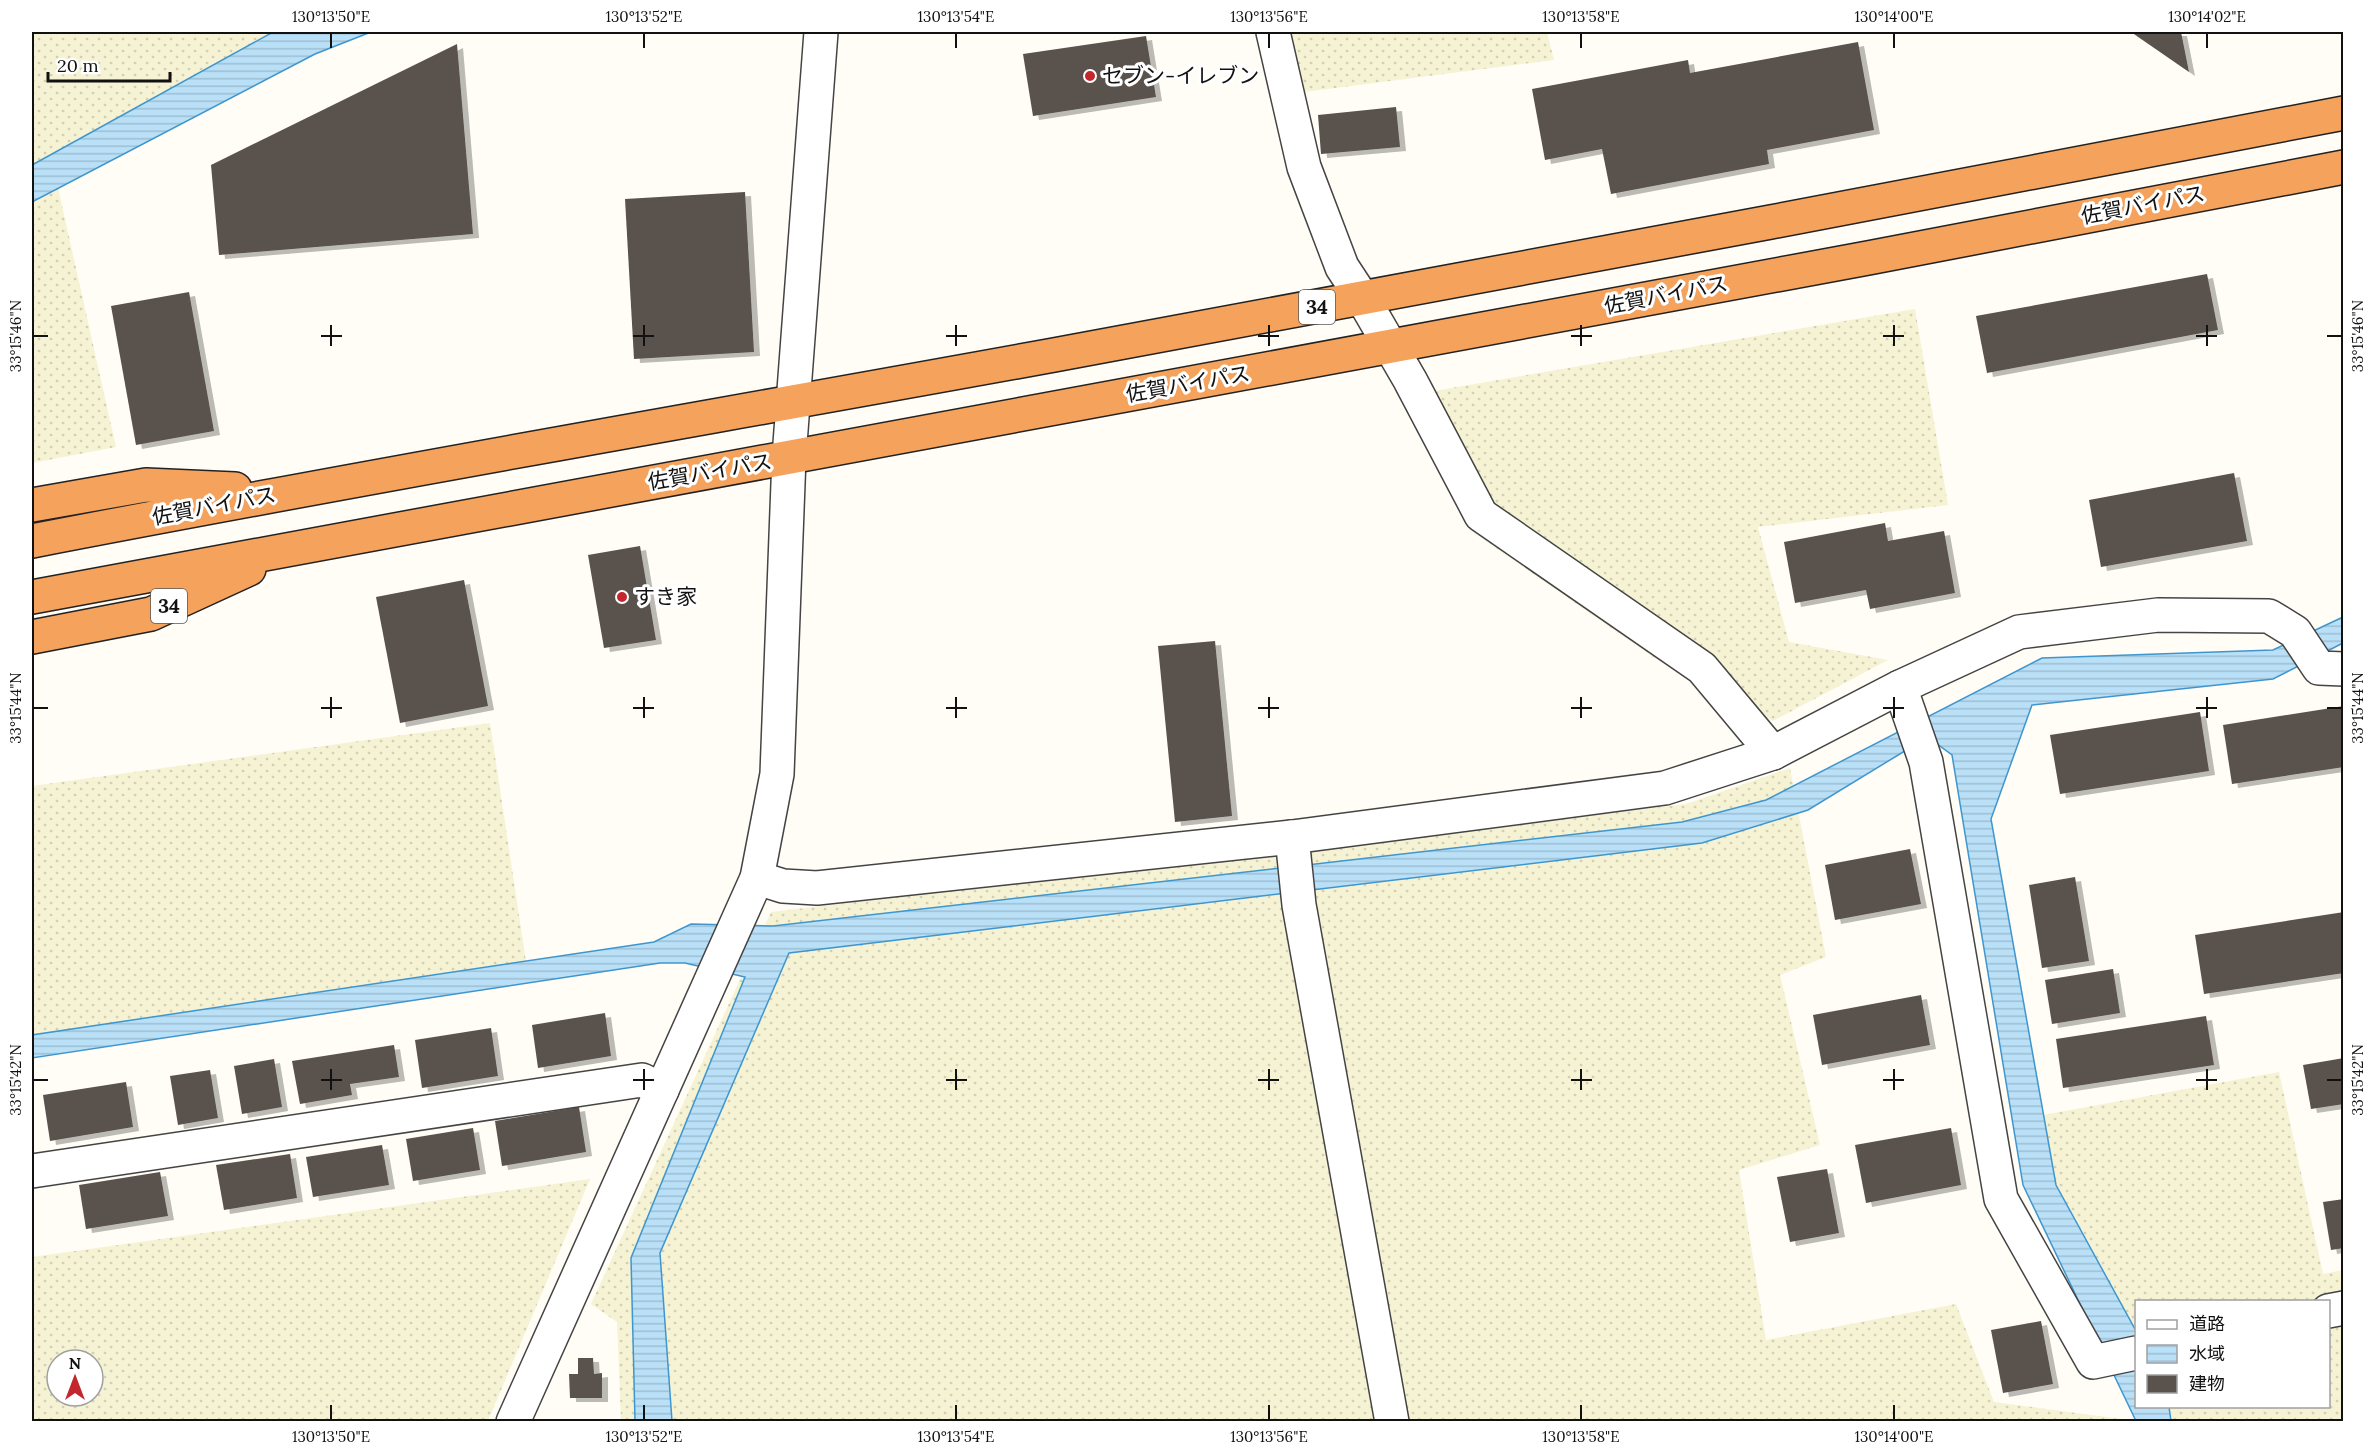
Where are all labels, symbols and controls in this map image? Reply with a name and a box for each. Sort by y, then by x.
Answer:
text: 130°13'50"E [292,7,370,26]
text: 130°13'52"E [606,7,682,26]
text: 130°13'54"E [918,7,994,26]
text: 130°13'56"E [1230,7,1308,26]
text: 130°13'58"E [1542,7,1620,26]
text: 130°14'00"E [1855,7,1933,26]
text: 130°14'02"E [2168,7,2246,26]
scale bar [48,45,170,83]
text: 20 m [57,54,99,77]
place label: セブン-イレブン [1102,62,1259,89]
marker: セブン-イレブン [1083,69,1097,83]
street label: 佐賀バイパス [2079,179,2207,230]
street label: 佐賀バイパス [1602,269,1730,320]
road number: 34 [1299,290,1335,324]
text: 33°15'46"N [6,300,25,372]
text: 33°15'46"N [2348,300,2367,372]
street label: 佐賀バイパス [1124,359,1252,408]
street label: 佐賀バイパス [646,447,774,496]
street label: 佐賀バイパス [150,480,278,531]
place label: すき家 [634,583,697,610]
road number: 34 [151,589,187,623]
marker: すき家 [615,590,629,604]
text: 33°15'44"N [6,672,25,744]
text: 33°15'44"N [2348,672,2367,744]
text: 33°15'42"N [6,1044,25,1116]
text: 33°15'42"N [2348,1044,2367,1116]
legend [2135,1300,2330,1408]
text: 道路 [2189,1312,2225,1335]
text: 水域 [2189,1342,2225,1365]
north arrow [45,1348,105,1408]
text: N [69,1353,81,1373]
text: 建物 [2189,1372,2225,1395]
text: 130°13'50"E [292,1427,370,1446]
text: 130°13'52"E [606,1427,682,1446]
text: 130°13'54"E [918,1427,994,1446]
text: 130°13'56"E [1230,1427,1308,1446]
text: 130°13'58"E [1542,1427,1620,1446]
text: 130°14'00"E [1855,1427,1933,1446]

